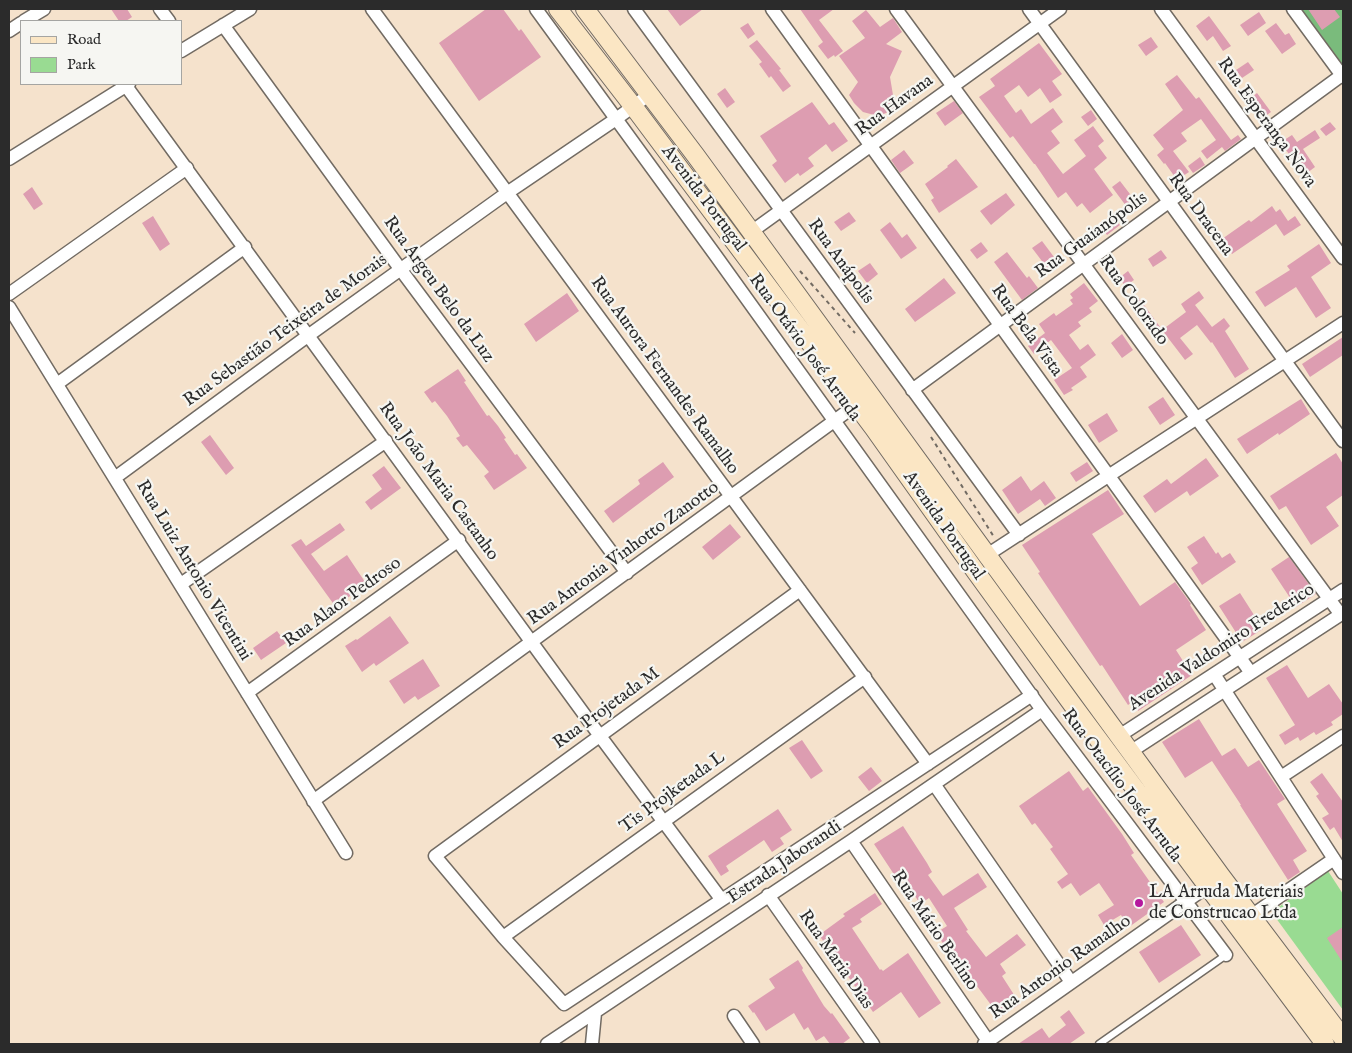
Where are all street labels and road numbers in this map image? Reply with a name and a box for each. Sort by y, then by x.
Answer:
street label: Rua Esperança Nova [1212,54,1320,192]
street label: Rua Havana [852,71,938,141]
street label: Avenida Portugal [656,141,750,257]
street label: Rua Dracena [1163,169,1237,261]
street label: Rua Guaianópolis [1032,188,1152,284]
street label: Rua Argeu Belo da Luz [378,213,498,367]
street label: Rua Anápolis [802,215,878,309]
street label: Rua Sebastião Teixeira de Morais [180,250,392,412]
street label: Rua Colorado [1093,252,1173,350]
street label: Rua Otávio José Arruda [743,270,865,426]
street label: Rua Aurora Fernandes Ramalho [585,273,743,479]
street label: Rua Bela Vista [985,281,1067,381]
street label: Rua João Maria Castanho [373,399,503,565]
street label: Avenida Portugal [897,467,989,585]
street label: Rua Luiz Antonio Vicentini [131,477,255,665]
street label: Rua Antonia Vinhotto Zanotto [524,477,724,631]
street label: Rua Alaor Pedroso [280,553,406,653]
street label: Avenida Valdomiro Frederico [1125,580,1319,716]
street label: Rua Projetada M [550,663,664,755]
street label: Rua Otacílio José Arruda [1056,705,1186,867]
street label: Tis Projketada L [616,748,730,838]
street label: Estrada Jaborandi [724,817,846,909]
street label: Rua Mário Berlino [886,867,982,995]
street label: Rua Maria Dias [793,906,877,1014]
street label: Rua Antonio Ramalho [986,911,1136,1025]

